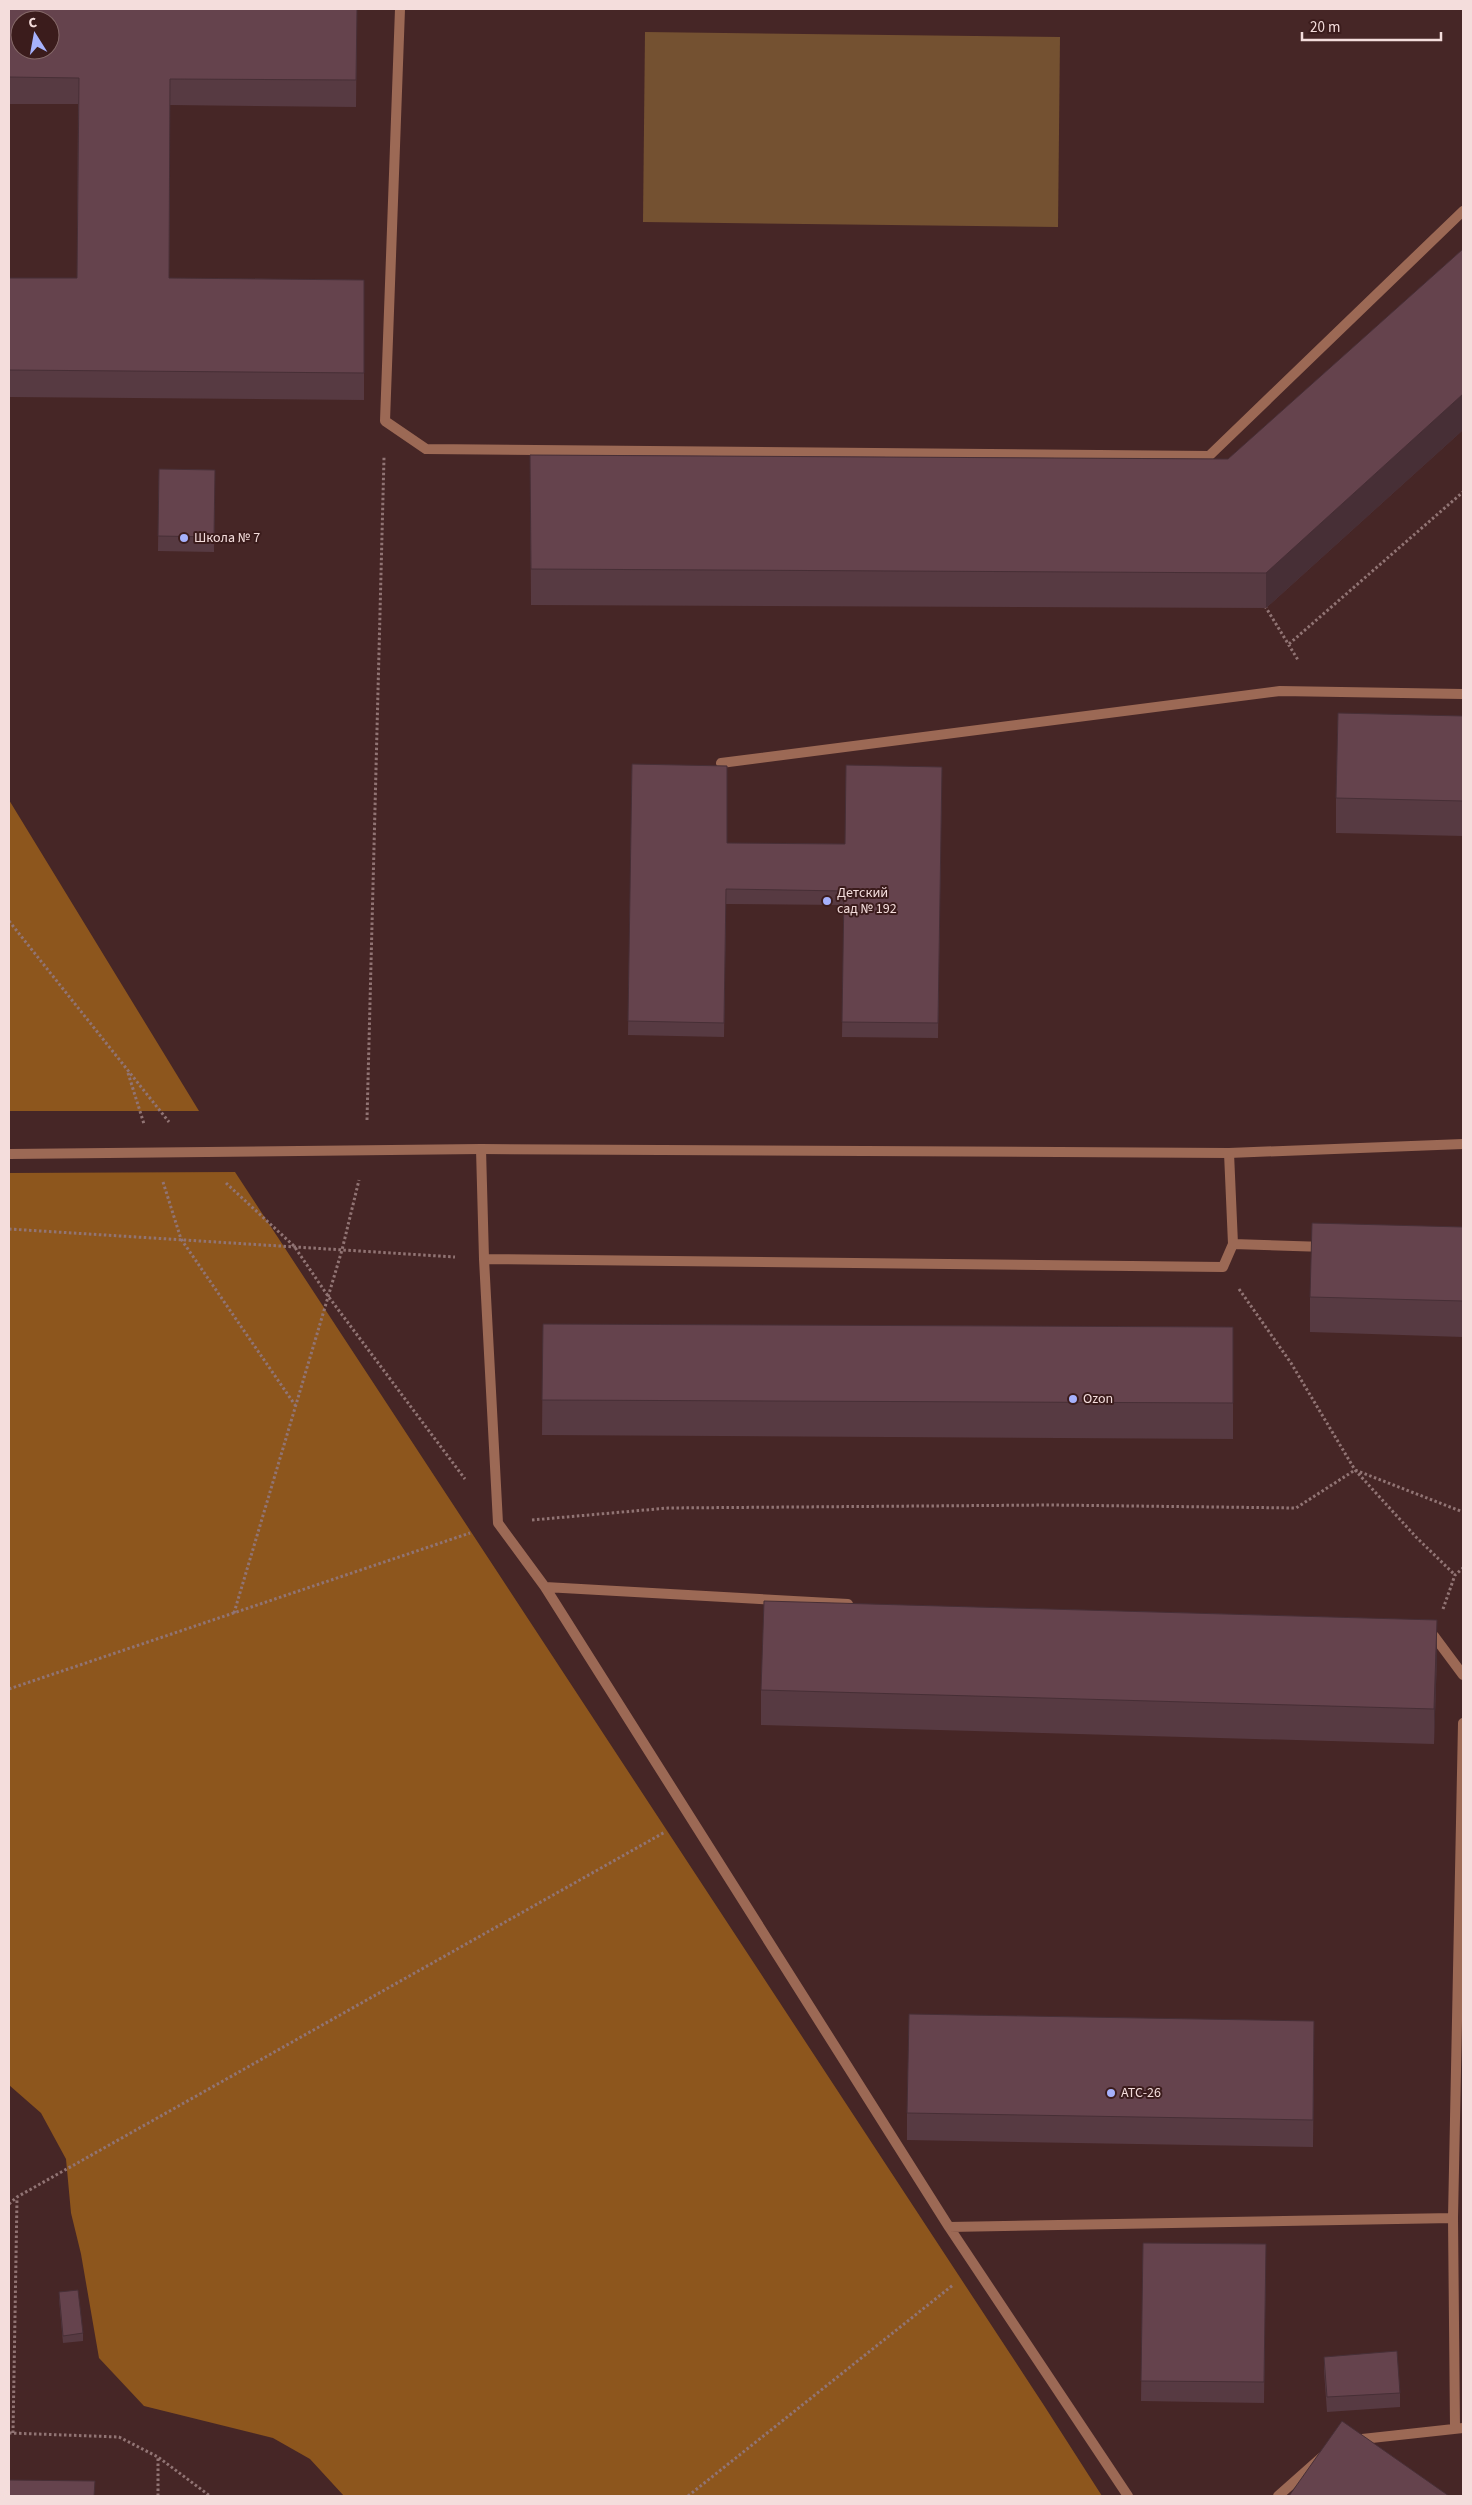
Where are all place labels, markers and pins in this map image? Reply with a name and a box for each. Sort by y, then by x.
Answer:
place label: Школа № 7 [194,528,260,548]
marker: Школа № 7 [178,532,190,544]
place label: Детский сад № 192 [837,883,897,919]
marker: Детский сад № 192 [821,895,833,907]
place label: Ozon [1083,1389,1113,1409]
marker: Ozon [1067,1393,1079,1405]
place label: АТС-26 [1121,2083,1161,2103]
marker: АТС-26 [1105,2087,1117,2099]

